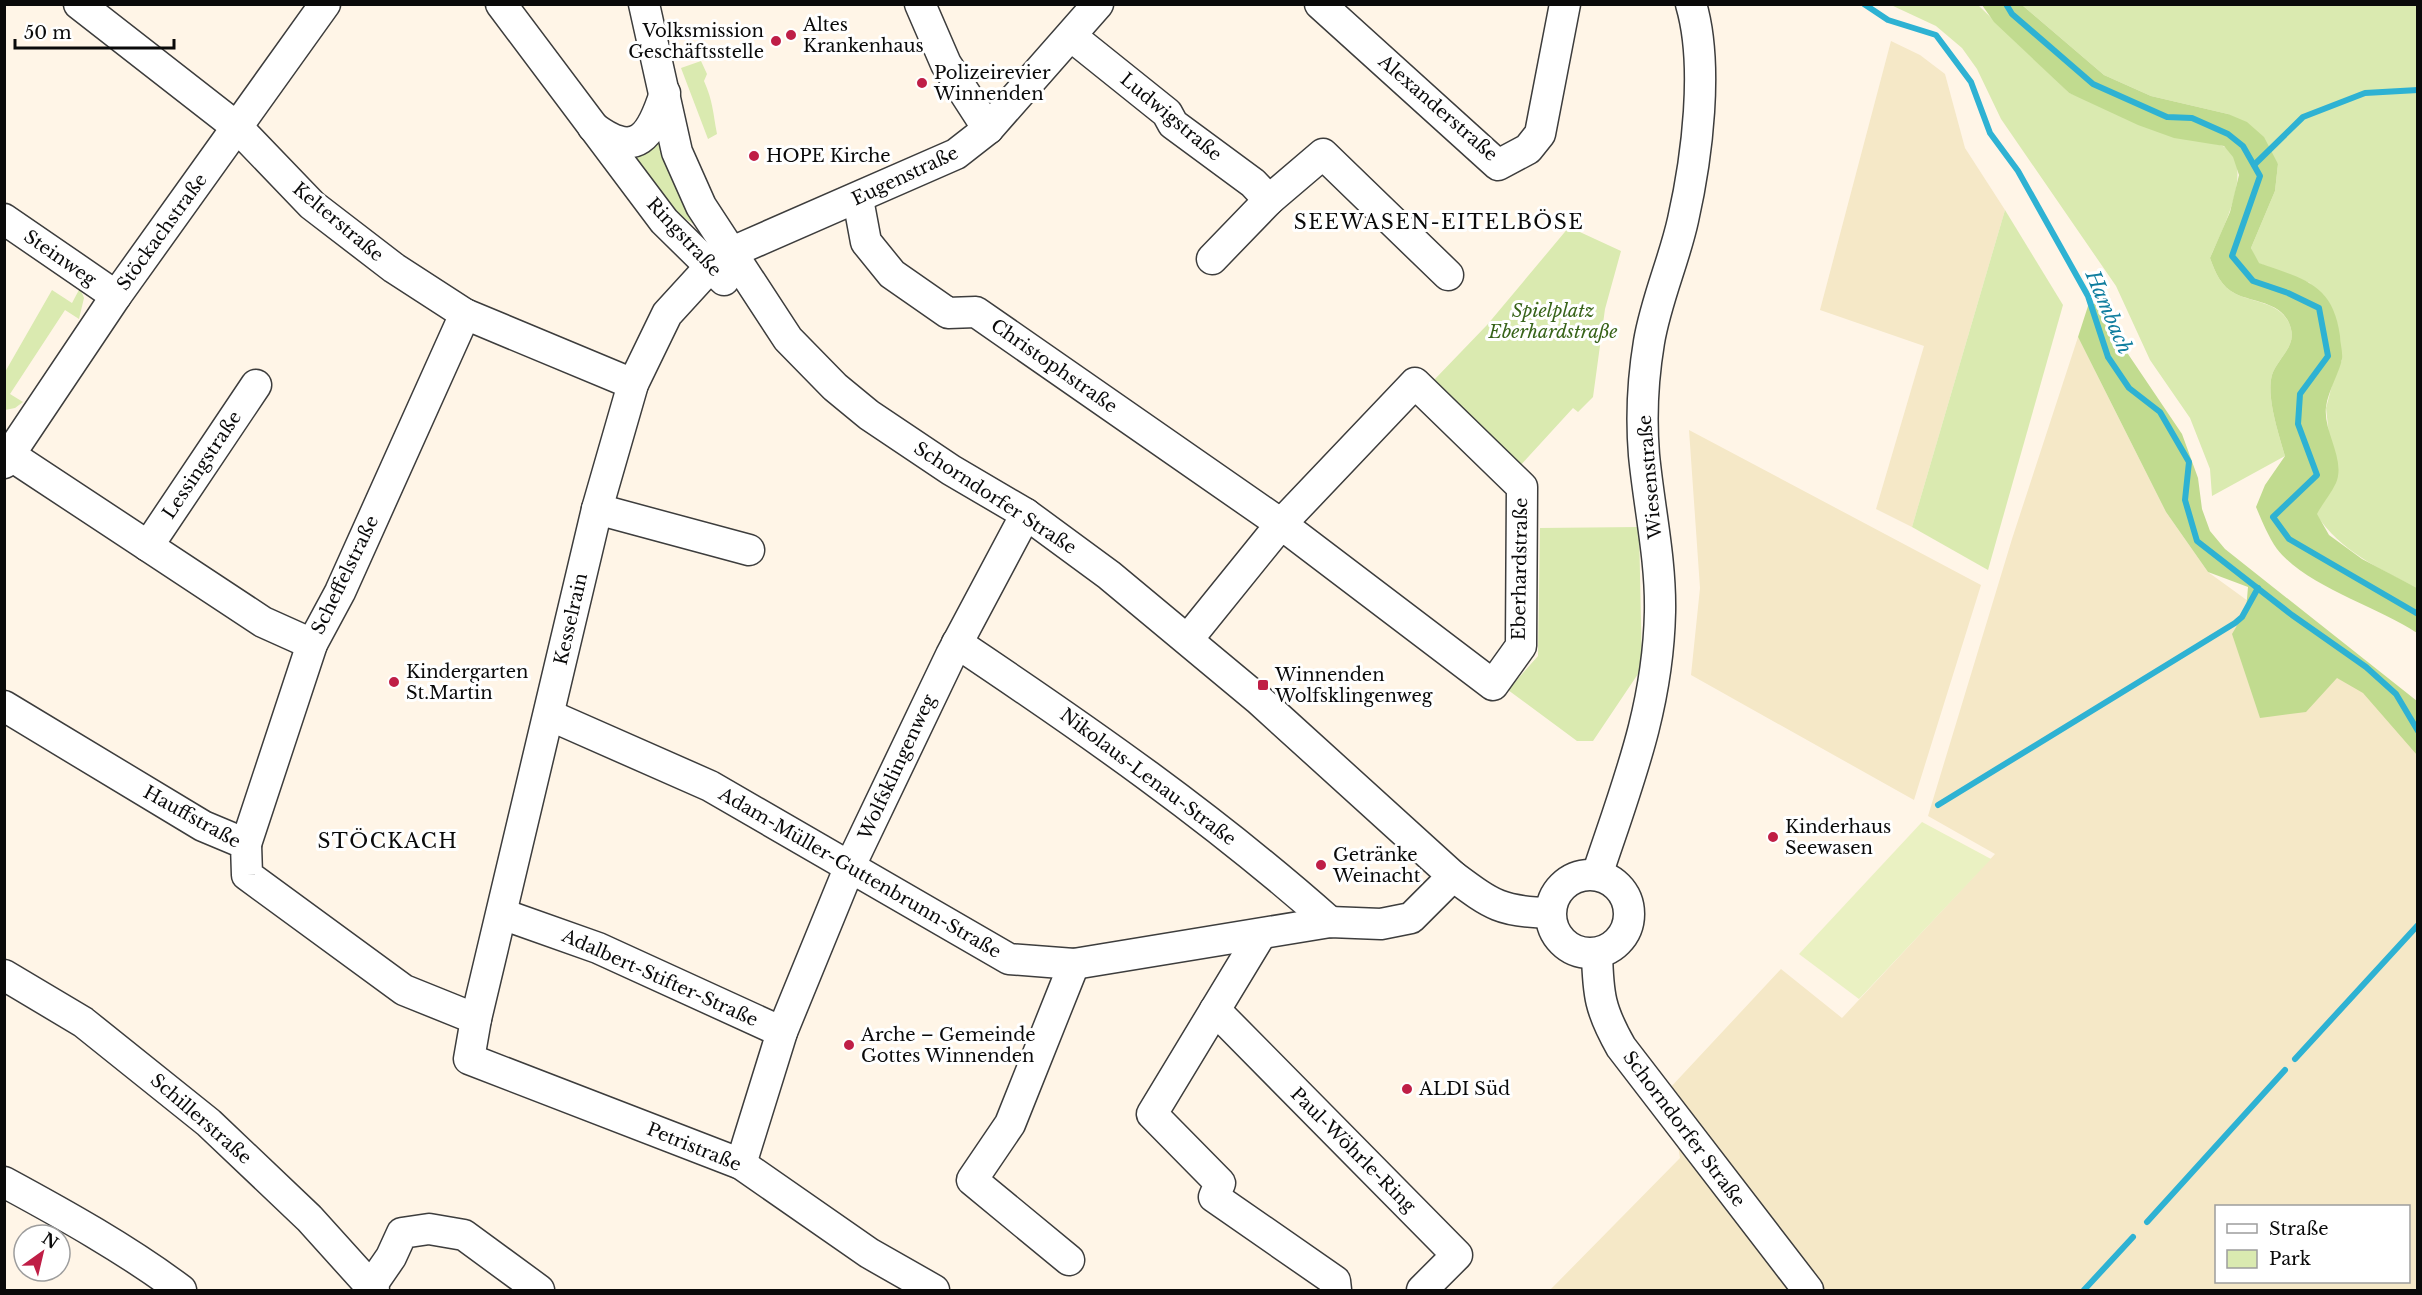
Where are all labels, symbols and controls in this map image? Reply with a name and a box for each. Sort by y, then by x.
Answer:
scale bar [15,12,174,50]
place label: Altes Krankenhaus [802,14,924,57]
place label: Volksmission Geschäftsstelle [628,20,764,63]
text: 50 m [24,22,72,44]
marker: Altes Krankenhaus [784,28,798,42]
marker: Volksmission Geschäftsstelle [769,34,783,48]
street label: Alexanderstraße [1373,50,1502,166]
place label: Polizeirevier Winnenden [933,62,1051,105]
street label: Ludwigstraße [1116,68,1226,166]
marker: Polizeirevier Winnenden [915,76,929,90]
street label: Eugenstraße [848,142,962,210]
place label: HOPE Kirche [766,145,891,167]
marker: HOPE Kirche [747,149,761,163]
street label: Stöckachstraße [112,169,212,295]
street label: Kelterstraße [288,178,388,266]
street label: Ringstraße [642,193,726,281]
district label: SEEWASEN-EITELBÖSE [1294,209,1584,234]
street label: Steinweg [20,225,100,291]
water label: Hambach [2080,266,2137,358]
park label: Spielplatz Eberhardstraße [1488,300,1617,343]
street label: Christophstraße [987,314,1121,418]
street label: Lessingstraße [158,407,246,523]
street label: Wiesenstraße [1634,414,1666,541]
street label: Schorndorfer Straße [910,437,1080,559]
street label: Eberhardstraße [1508,497,1532,641]
street label: Scheffelstraße [307,512,383,638]
street label: Kesselrain [550,571,592,667]
place label: Kindergarten St.Martin [406,661,528,704]
place label: Winnenden Wolfsklingenweg [1274,664,1433,707]
marker: Kindergarten St.Martin [387,675,401,689]
marker: Winnenden Wolfsklingenweg [1256,678,1270,692]
street label: Wolfsklingenweg [853,691,940,844]
street label: Nikolaus-Lenau-Straße [1056,704,1240,850]
street label: Hauffstraße [139,781,245,853]
street label: Adam-Müller-Guttenbrunn-Straße [714,782,1005,963]
place label: Kinderhaus Seewasen [1785,816,1891,859]
district label: STÖCKACH [318,828,458,853]
marker: Kinderhaus Seewasen [1766,830,1780,844]
place label: Getränke Weinacht [1332,844,1421,887]
marker: Getränke Weinacht [1314,858,1328,872]
street label: Adalbert-Stifter-Straße [558,924,761,1031]
place label: Arche – Gemeinde Gottes Winnenden [860,1024,1036,1067]
marker: Arche – Gemeinde Gottes Winnenden [842,1038,856,1052]
street label: Schorndorfer Straße [1618,1047,1750,1211]
street label: Schillerstraße [146,1069,256,1169]
place label: ALDI Süd [1418,1078,1510,1100]
marker: ALDI Süd [1400,1082,1414,1096]
street label: Paul-Wöhrle-Ring [1286,1083,1420,1217]
street label: Petristraße [644,1118,744,1176]
legend [2215,1205,2410,1283]
text: Straße [2269,1218,2329,1240]
north arrow [12,1223,72,1283]
text: N [39,1228,62,1253]
text: Park [2269,1248,2311,1270]

